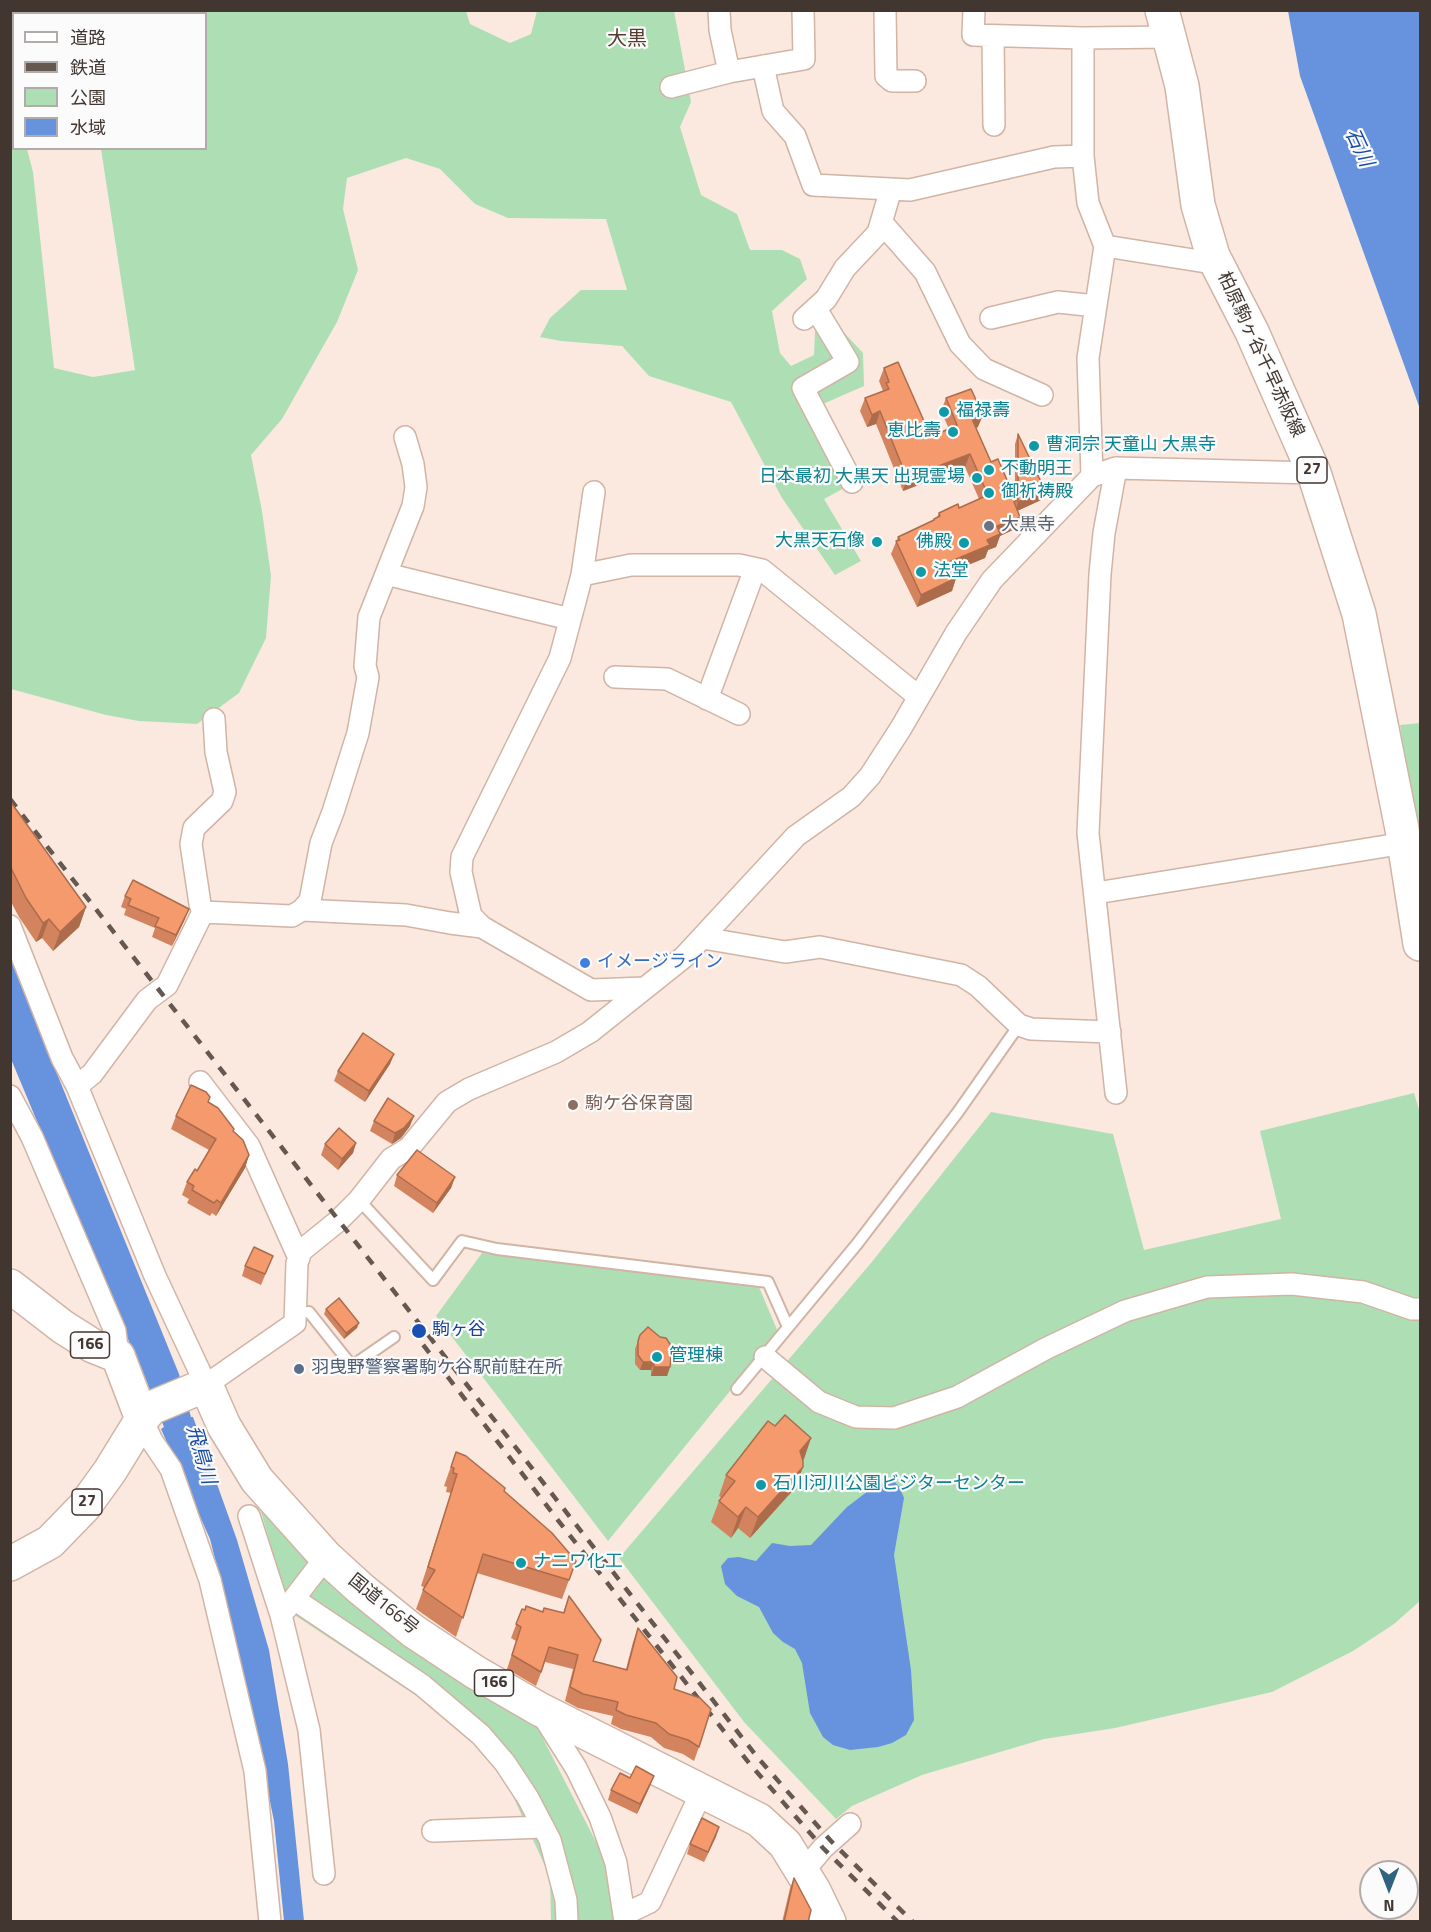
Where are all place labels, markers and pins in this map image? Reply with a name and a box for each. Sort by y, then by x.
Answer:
place label: 福禄壽 [956,401,1010,423]
marker: 福禄壽 [937,405,951,419]
place label: 恵比壽 [887,421,941,443]
marker: 恵比壽 [946,425,960,439]
place label: 曹洞宗 天童山 大黒寺 [1046,435,1216,457]
marker: 曹洞宗 天童山 大黒寺 [1027,439,1041,453]
place label: 不動明王 [1001,459,1073,481]
marker: 不動明王 [982,463,996,477]
place label: 日本最初 大黒天 出現霊場 [759,467,965,489]
marker: 日本最初 大黒天 出現霊場 [970,471,984,485]
place label: 御祈祷殿 [1001,482,1073,504]
marker: 御祈祷殿 [982,486,996,500]
place label: 大黒寺 [1001,515,1055,537]
marker: 大黒寺 [982,519,996,533]
place label: 大黒天石像 [775,531,865,553]
place label: 佛殿 [916,532,952,554]
marker: 大黒天石像 [870,535,884,549]
marker: 佛殿 [957,536,971,550]
place label: 法堂 [933,561,969,583]
marker: 法堂 [914,565,928,579]
place label: イメージライン [597,952,723,974]
marker: イメージライン [578,956,592,970]
place label: 駒ケ谷保育園 [585,1094,693,1116]
marker: 駒ケ谷保育園 [566,1098,580,1112]
place label: 駒ヶ谷 [432,1320,486,1342]
marker: 駒ヶ谷 [410,1322,428,1340]
place label: 管理棟 [669,1346,723,1368]
marker: 管理棟 [650,1350,664,1364]
place label: 羽曳野警察署駒ケ谷駅前駐在所 [311,1358,563,1380]
marker: 羽曳野警察署駒ケ谷駅前駐在所 [292,1362,306,1376]
place label: 石川河川公園ビジターセンター [773,1474,1025,1496]
marker: 石川河川公園ビジターセンター [754,1478,768,1492]
place label: ナニワ化工 [533,1552,623,1574]
marker: ナニワ化工 [514,1556,528,1570]

